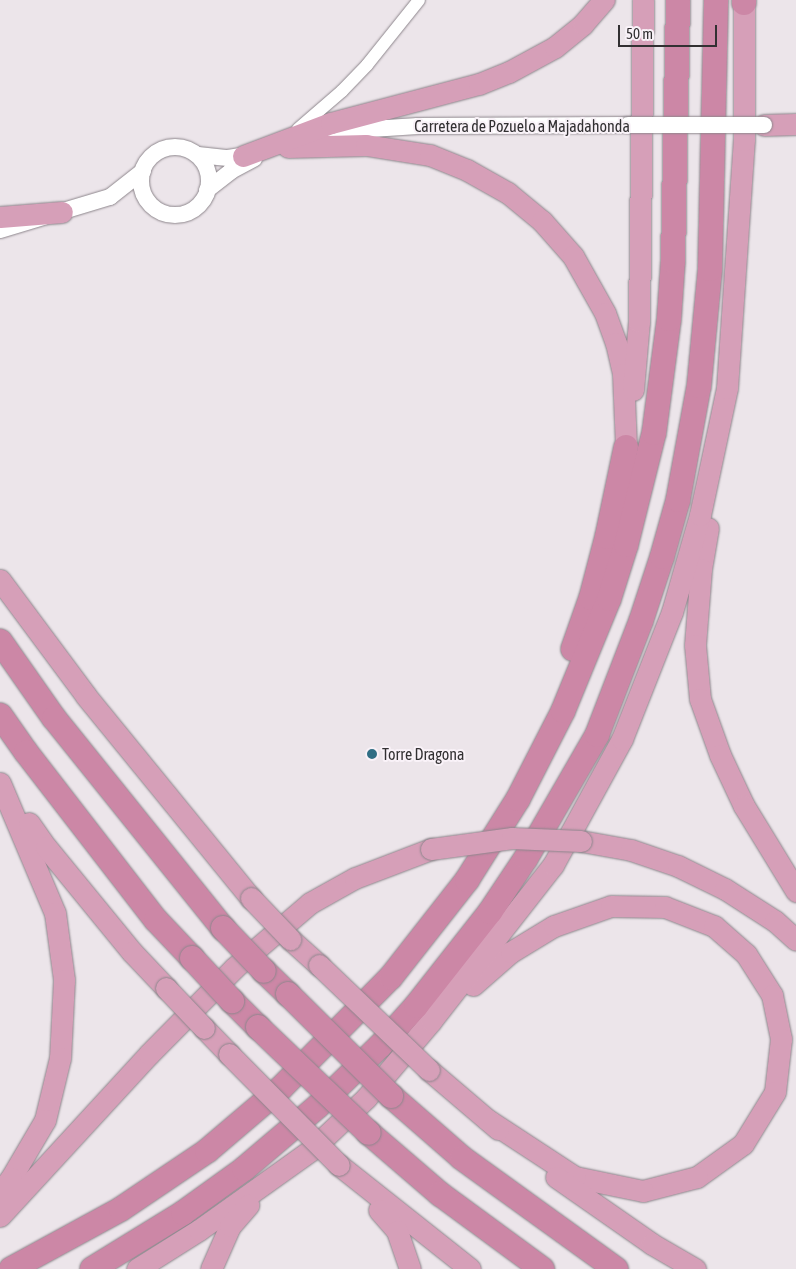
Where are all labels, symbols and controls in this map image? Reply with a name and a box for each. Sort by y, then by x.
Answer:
scale bar [621,15,720,47]
text: 50 m [626,25,653,42]
street label: Carretera de Pozuelo a Majadahonda [414,116,630,136]
place label: Torre Dragona [382,744,465,764]
marker: Torre Dragona [366,748,378,760]

